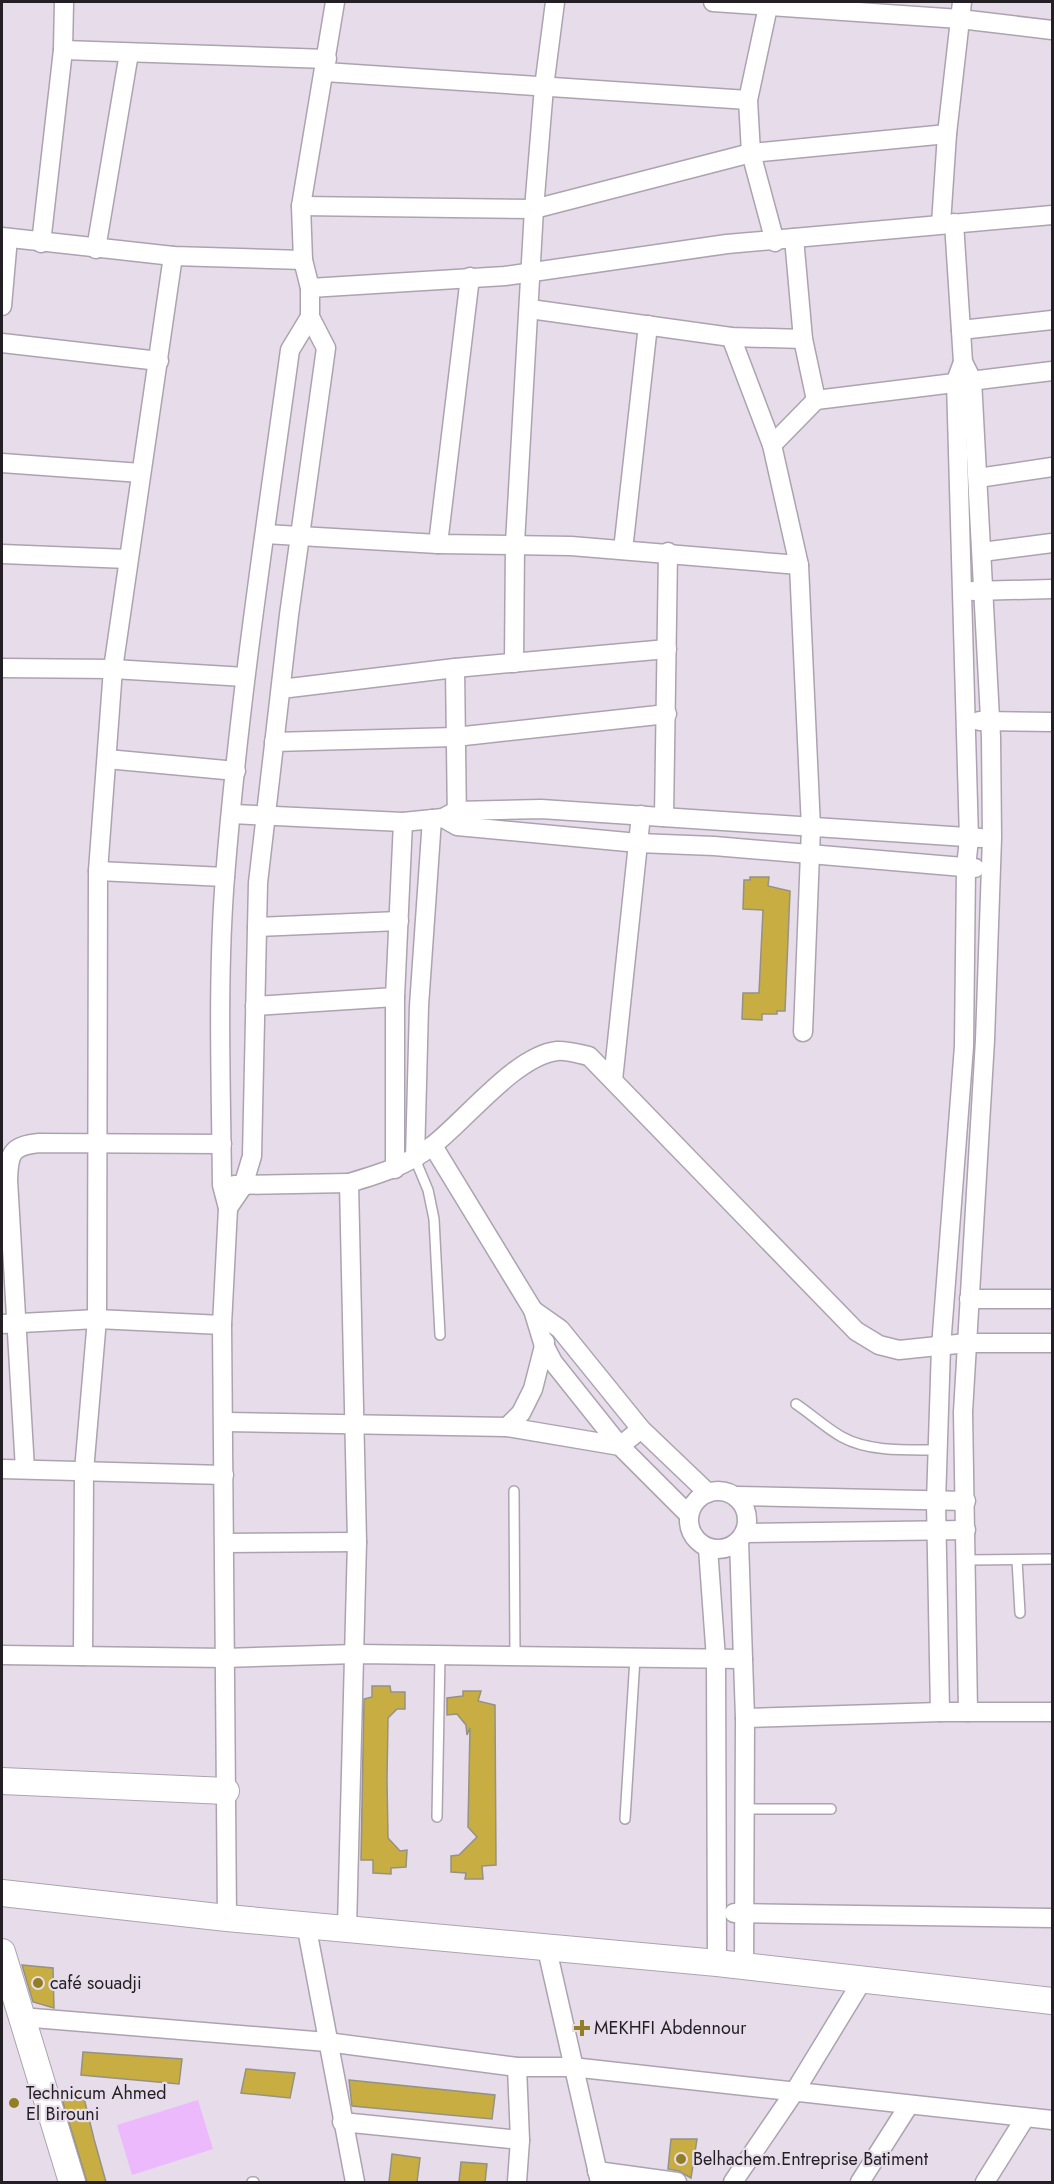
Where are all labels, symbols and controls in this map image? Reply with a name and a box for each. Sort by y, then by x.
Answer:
place label: café souadji [50,1970,142,1996]
marker: café souadji [31,1976,45,1990]
place label: MEKHFI Abdennour [594,2015,747,2041]
marker: MEKHFI Abdennour [575,2021,589,2035]
place label: Technicum Ahmed El Birouni [26,2080,166,2127]
marker: Technicum Ahmed El Birouni [7,2096,21,2110]
place label: Belhachem.Entreprise Batiment [693,2146,929,2172]
marker: Belhachem.Entreprise Batiment [674,2152,688,2166]

